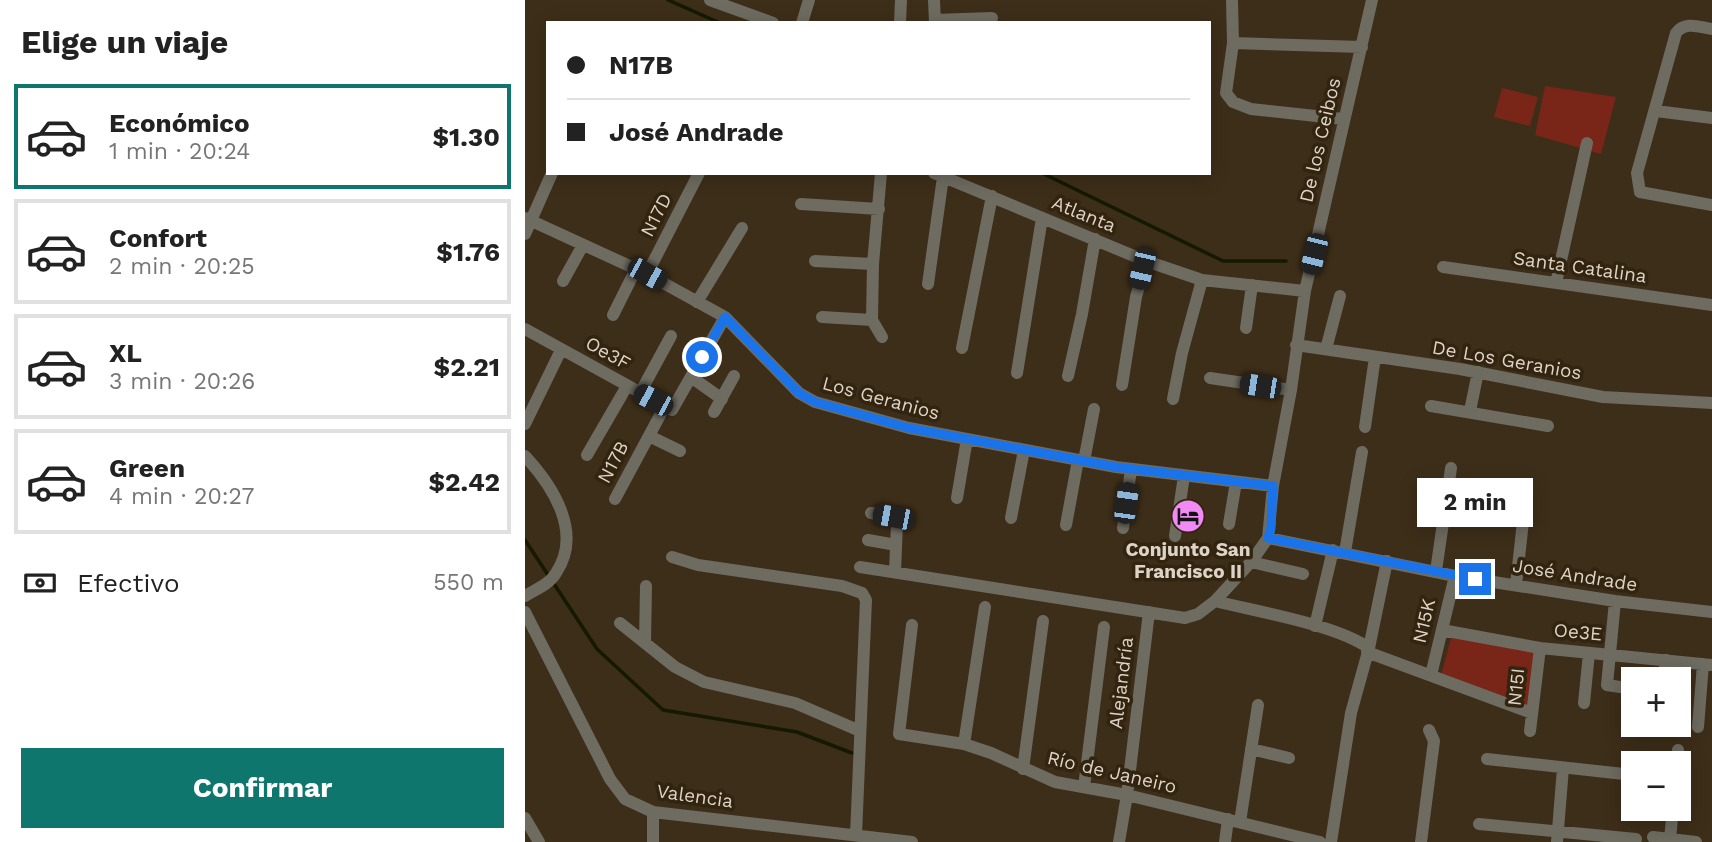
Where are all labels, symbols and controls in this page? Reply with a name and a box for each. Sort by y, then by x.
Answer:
text: Elige un viaje [21,23,228,61]
text: N17B [609,50,673,80]
street label: De los Ceibos [1294,75,1346,205]
icon: car [25,105,88,168]
text: Económico [109,108,250,138]
text: José Andrade [609,117,784,147]
text: $1.30 [432,122,500,152]
text: 1 min · 20:24 [109,138,250,165]
street label: N17D [635,189,677,241]
street label: Atlanta [1049,191,1119,237]
icon: car [25,220,88,283]
text: Confort [109,223,207,253]
car [1299,231,1330,277]
text: $1.76 [436,237,500,267]
car [1128,246,1157,292]
street label: Santa Catalina [1512,246,1649,288]
text: 2 min · 20:25 [109,253,255,280]
car [624,255,671,293]
street label: Oe3F [582,331,634,375]
icon: car [25,335,88,398]
street label: De Los Geranios [1430,336,1584,384]
text: XL [109,338,142,368]
route start [686,341,718,373]
text: $2.21 [434,352,500,382]
text: 3 min · 20:26 [109,368,255,395]
street label: Los Geranios [820,371,942,425]
car [1238,372,1283,400]
car [630,381,677,419]
street label: N17B [592,437,634,487]
icon: car [25,450,88,513]
text: Green [109,453,185,483]
text: $2.42 [428,467,500,497]
callout: 2 min [1417,477,1533,526]
car [1113,481,1140,525]
text: 4 min · 20:27 [109,483,254,510]
text: 2 min [1444,489,1506,516]
hotel icon: Conjunto San Francisco II [1169,497,1207,535]
car [871,503,916,531]
place label: Conjunto San Francisco II [1125,538,1251,583]
street label: José Andrade [1511,554,1639,596]
route end [1459,563,1491,595]
icon: cash [21,564,59,602]
text: Efectivo [77,568,180,598]
text: 550 m [433,569,504,596]
street label: N15K [1408,597,1440,645]
street label: Oe3E [1553,618,1603,646]
street label: Alejandría [1104,636,1138,730]
street label: N15I [1503,667,1529,707]
map controls [1621,667,1691,821]
button: + [1621,667,1691,737]
street label: Río de Janeiro [1045,746,1179,798]
button: Confirmar [21,748,504,828]
button: − [1621,751,1691,821]
street label: Valencia [655,779,735,813]

